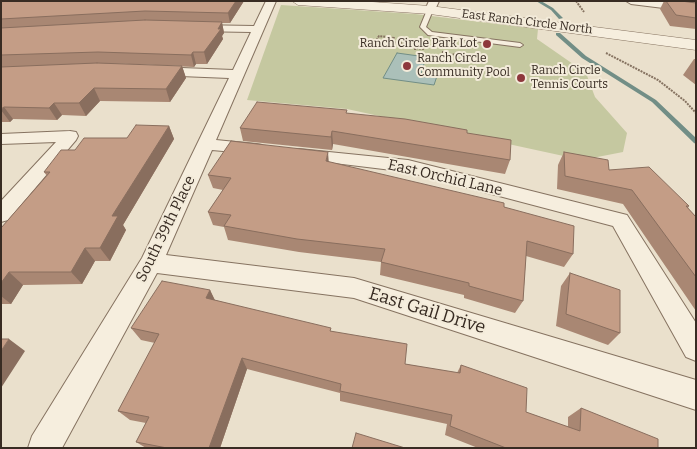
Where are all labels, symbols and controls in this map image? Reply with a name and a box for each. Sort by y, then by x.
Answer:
street label: East Ranch Circle North [461,7,593,37]
place label: Ranch Circle Park Lot [360,37,477,51]
marker: Ranch Circle Park Lot [481,38,493,50]
place label: Ranch Circle Community Pool [417,52,510,80]
marker: Ranch Circle Community Pool [401,60,413,72]
place label: Ranch Circle Tennis Courts [531,64,608,92]
marker: Ranch Circle Tennis Courts [515,72,527,84]
street label: East Orchid Lane [386,156,504,200]
street label: South 39th Place [132,173,200,285]
street label: East Gail Drive [366,283,488,339]

